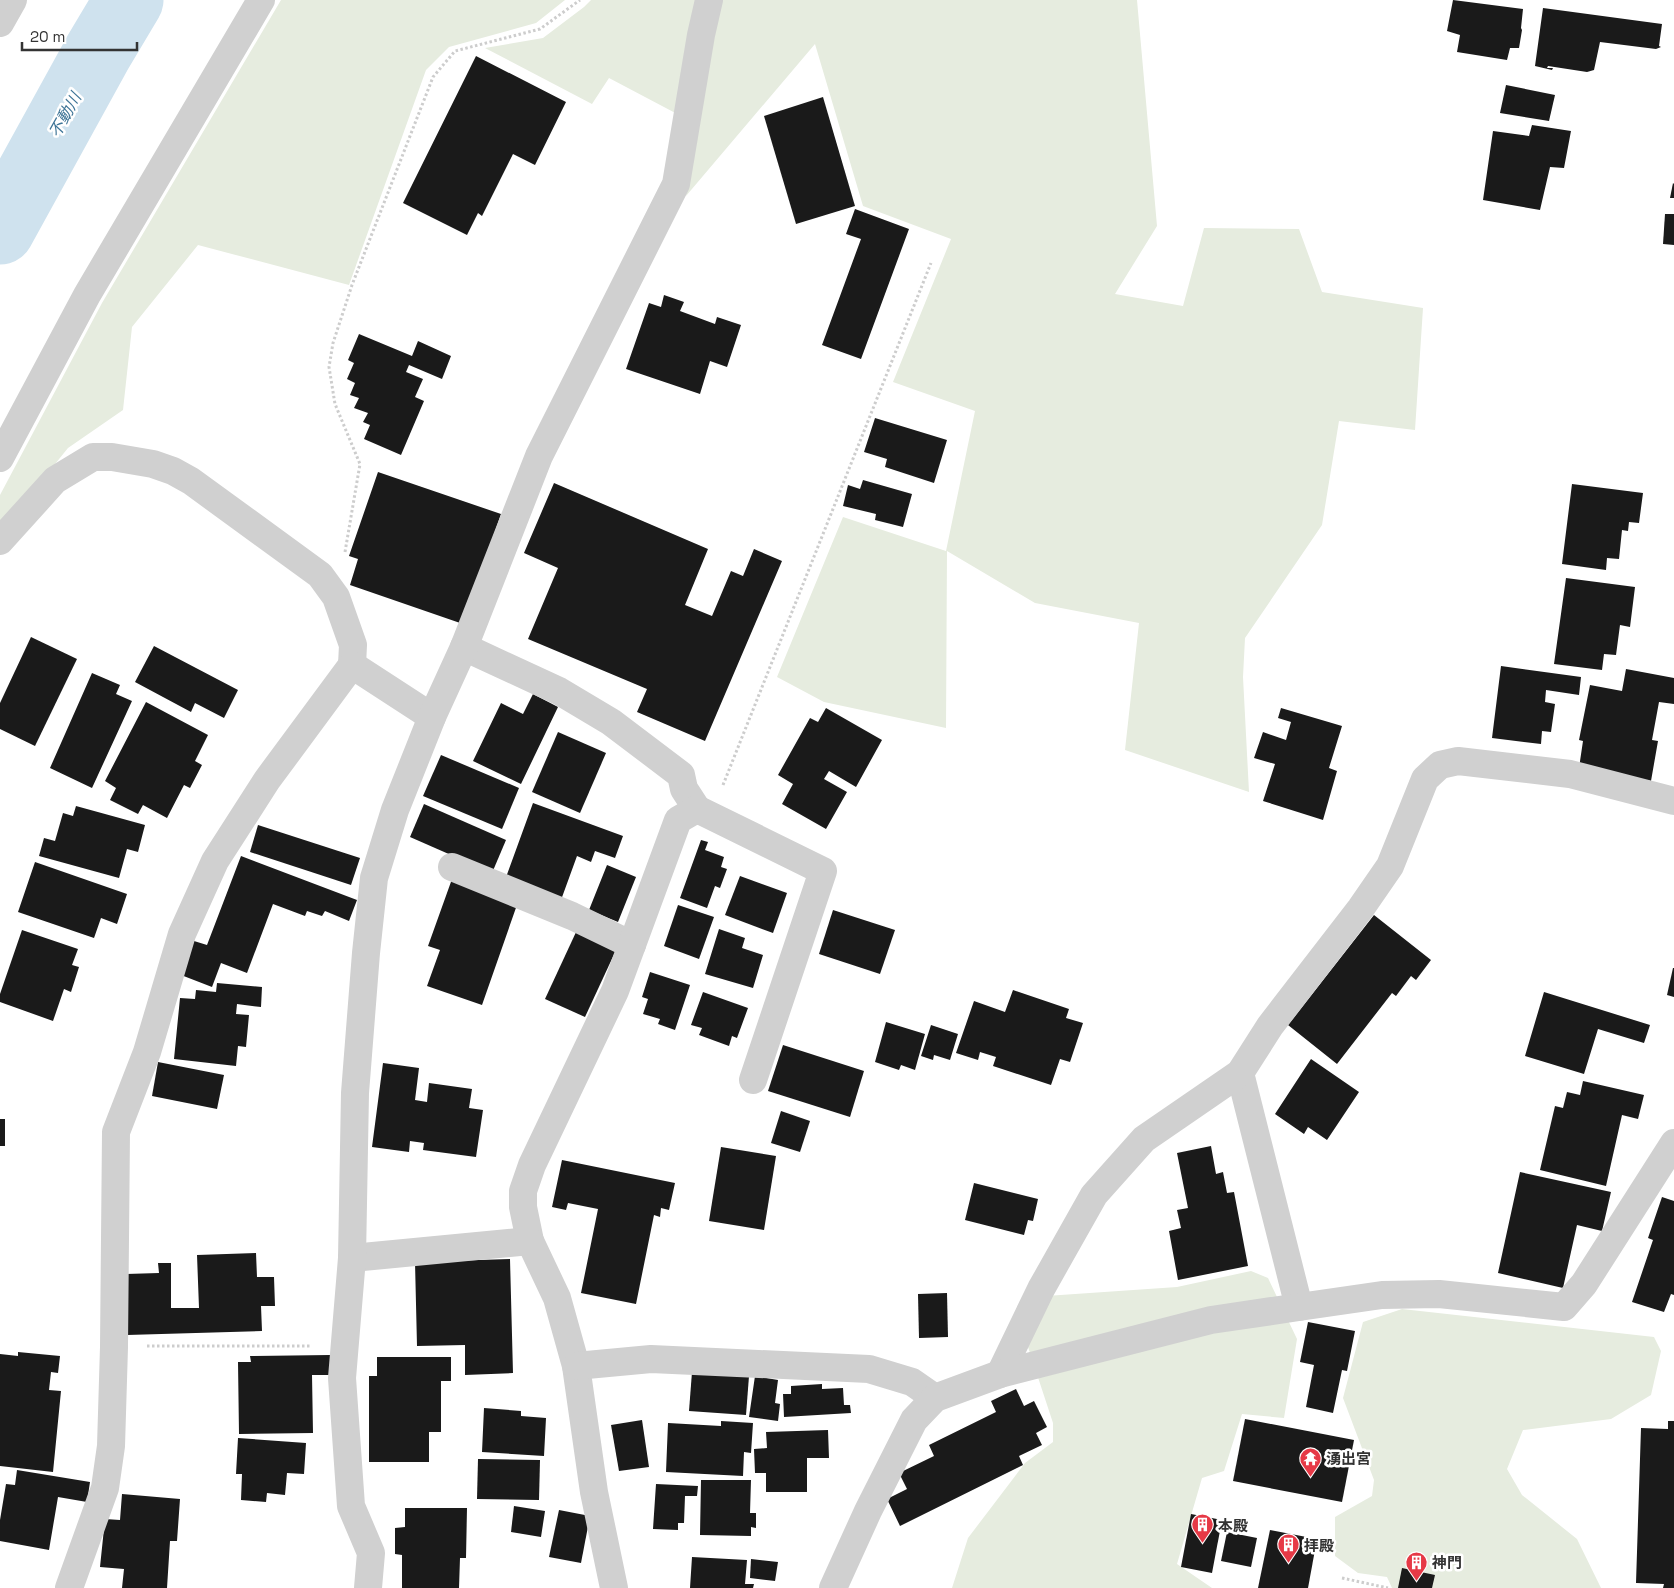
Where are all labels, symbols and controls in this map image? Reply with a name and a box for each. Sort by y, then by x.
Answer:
scale bar [22,20,138,52]
text: 20 m [30,27,65,46]
water label: 不動川 [44,87,87,141]
temple icon: 湧出宮 [1298,1446,1322,1477]
place label: 湧出宮 [1326,1449,1371,1468]
building icon: 本殿 [1190,1513,1214,1544]
place label: 本殿 [1218,1516,1248,1535]
building icon: 拝殿 [1276,1533,1300,1564]
place label: 拝殿 [1304,1536,1334,1555]
building icon: 神門 [1404,1550,1428,1581]
place label: 神門 [1431,1553,1462,1572]

